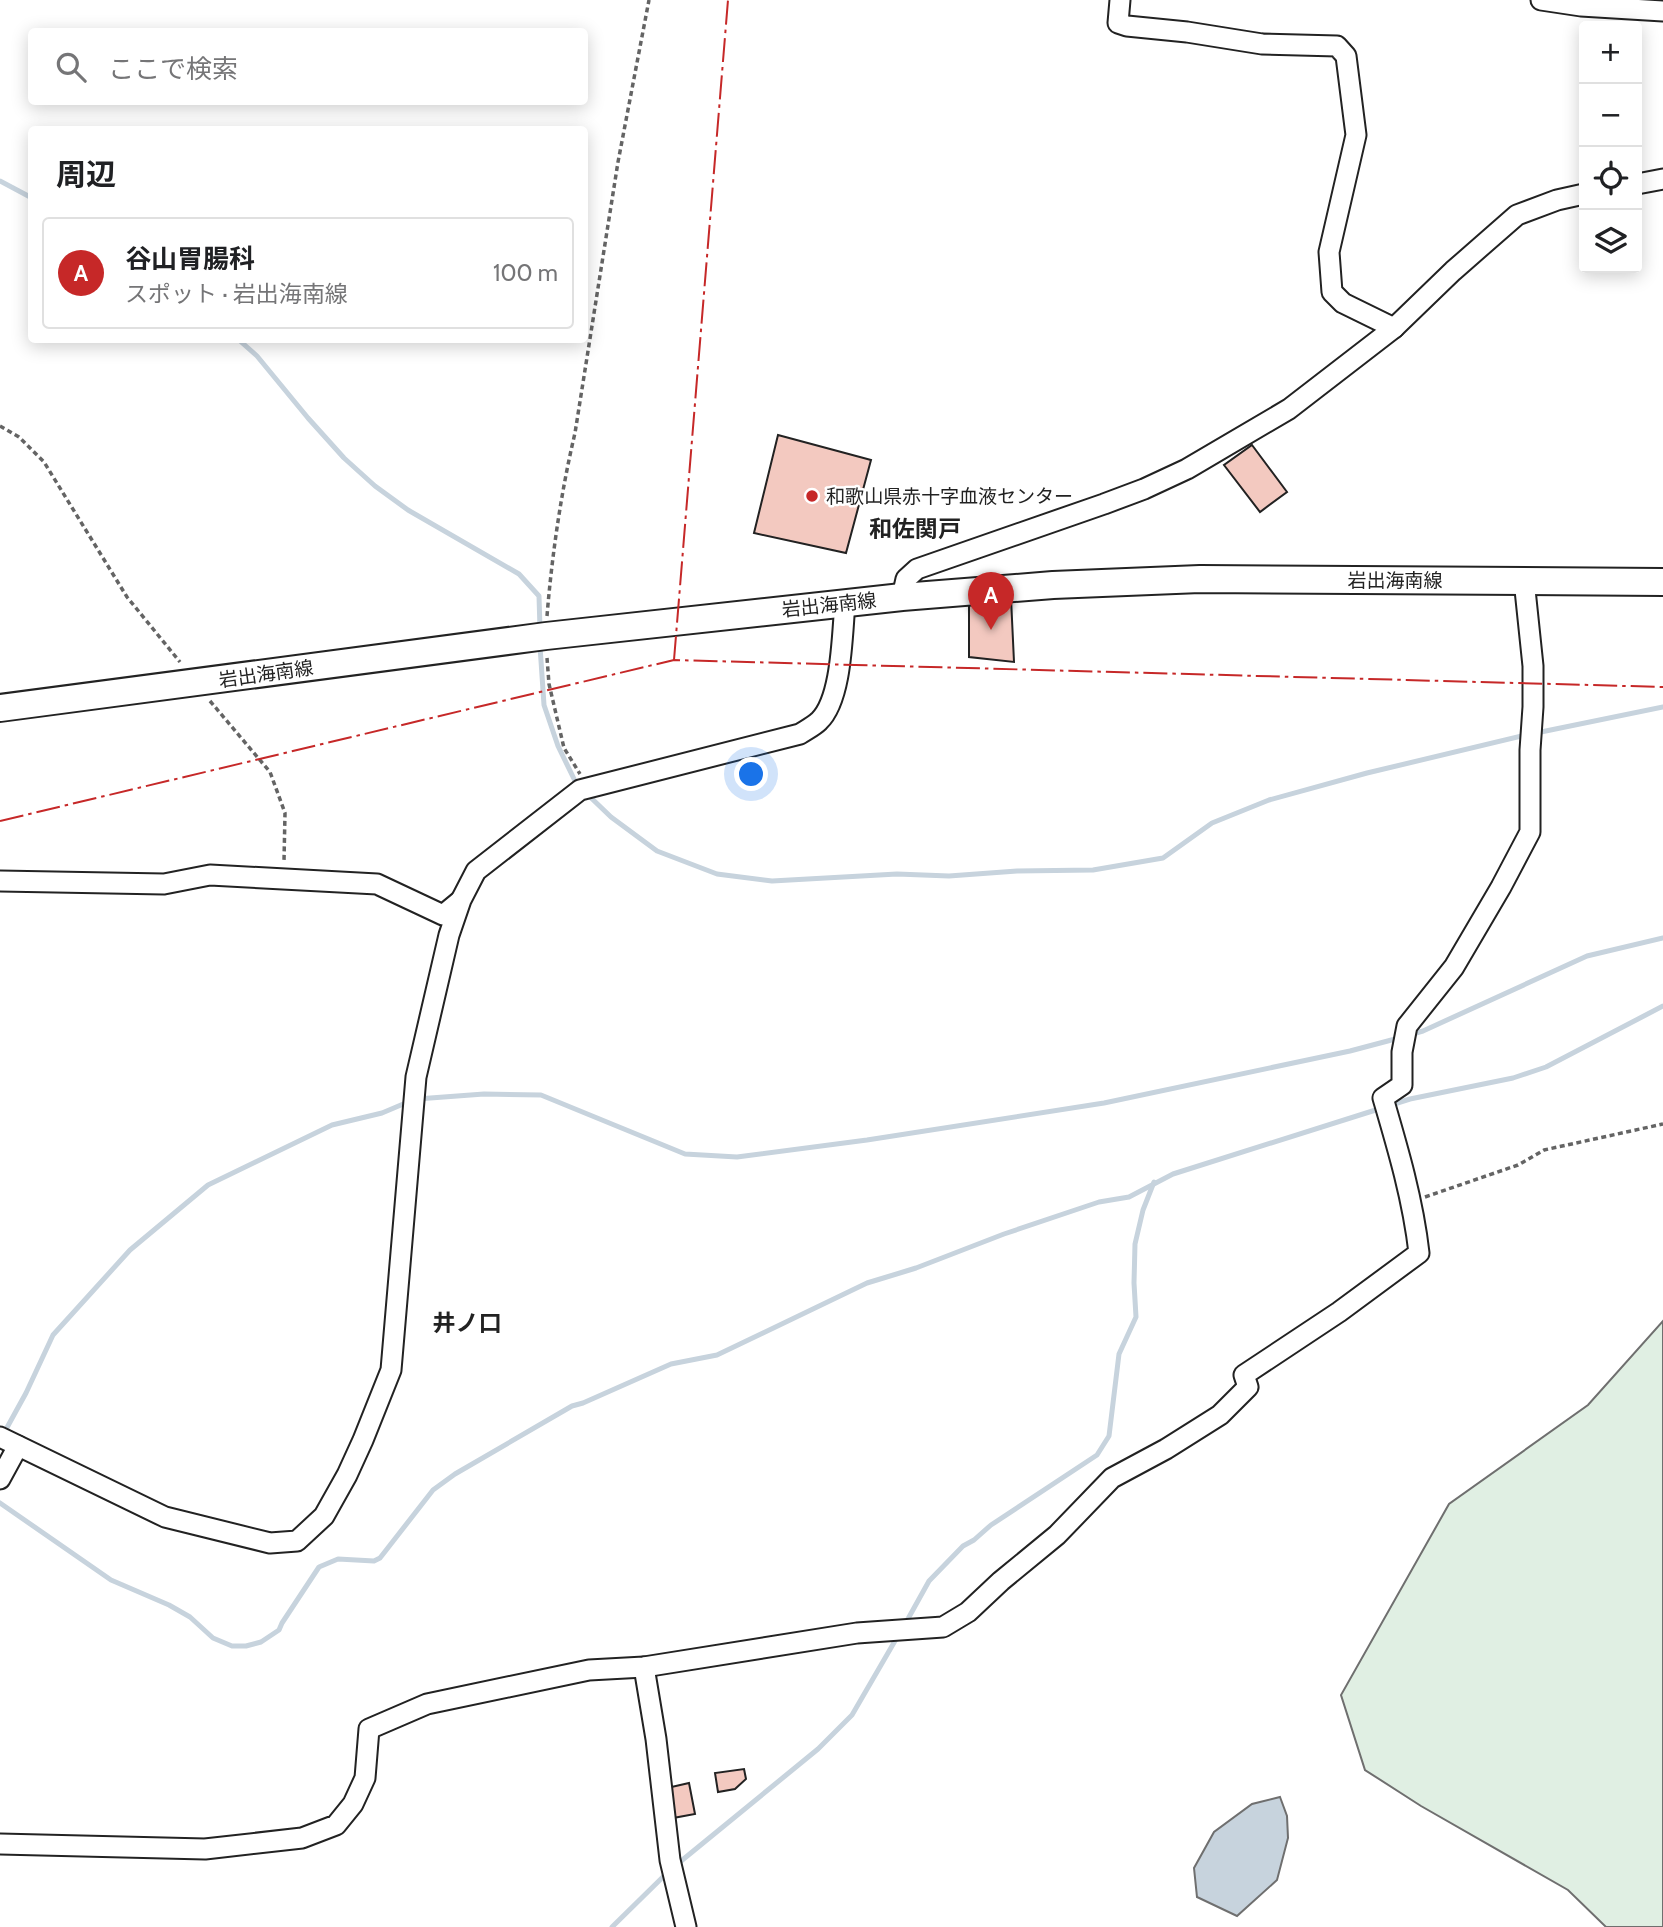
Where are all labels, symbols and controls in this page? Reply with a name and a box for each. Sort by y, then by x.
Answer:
map controls [1579,21,1642,273]
button: + [1579,21,1642,84]
search box [28,28,588,105]
icon: search [52,48,90,86]
text: ここで検索 [108,53,238,85]
button: − [1579,84,1642,147]
button: locate [1579,147,1642,210]
text: 周辺 [56,156,116,193]
button: layers [1579,210,1642,273]
text: 谷山胃腸科 [125,243,255,275]
text: A [74,259,88,287]
text: 100 m [493,259,558,287]
text: スポット · 岩出海南線 [125,280,348,308]
place label: 和歌山県赤十字血液センター [826,485,1073,508]
marker: 和歌山県赤十字血液センター [804,488,820,504]
district label: 和佐関戸 [869,515,961,543]
street label: 岩出海南線 [1347,569,1443,592]
pin: A [968,572,1014,630]
street label: 岩出海南線 [781,589,877,621]
street label: 岩出海南線 [217,656,315,692]
your location [734,757,768,791]
district label: 井ノ口 [433,1309,502,1337]

